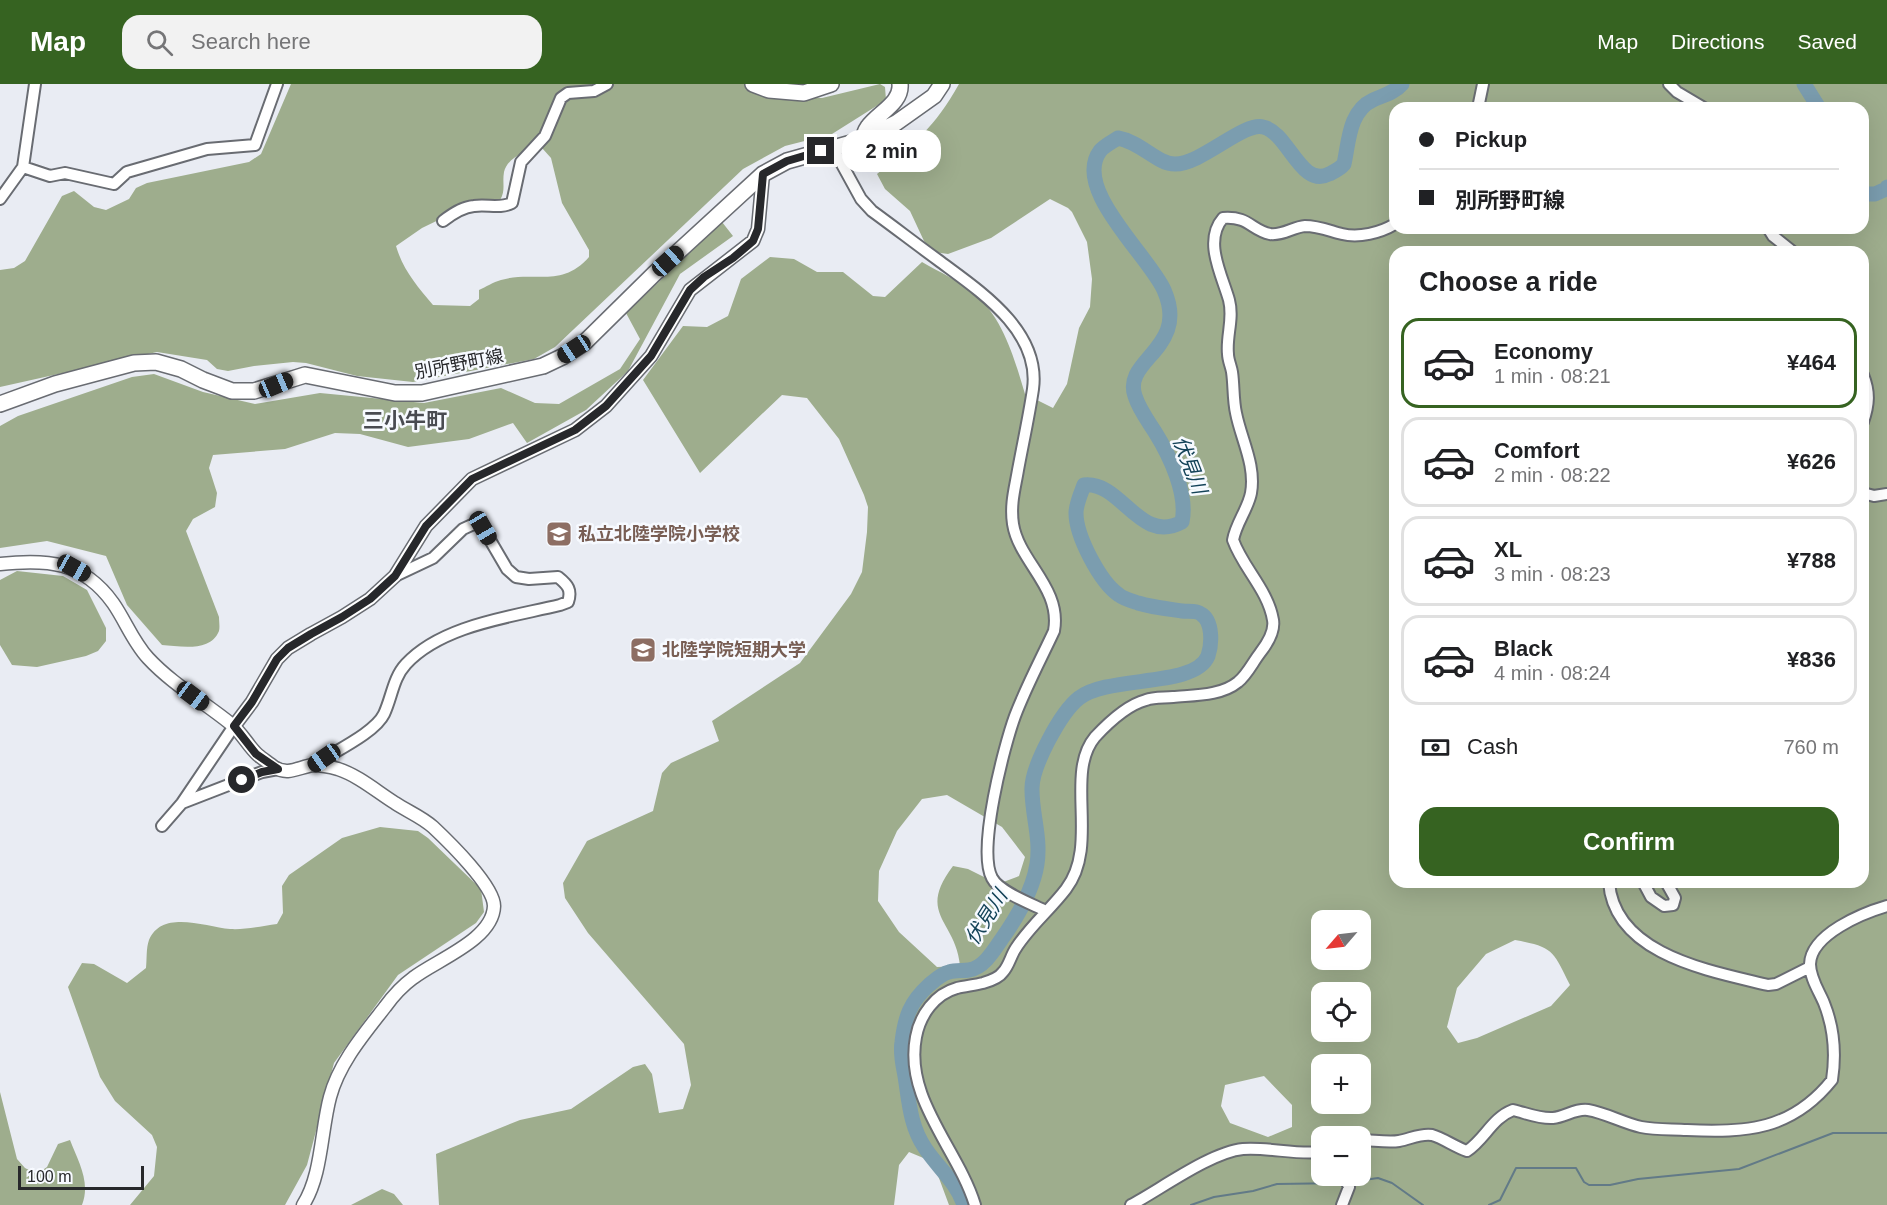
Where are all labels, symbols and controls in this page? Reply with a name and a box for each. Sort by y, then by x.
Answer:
search box [122,15,542,69]
text: Map [30,26,86,57]
icon: search [143,26,176,59]
text: Search here [191,29,311,54]
text: Map [1597,30,1638,53]
text: Directions [1671,30,1764,53]
text: Saved [1797,30,1857,53]
text: Pickup [1455,127,1527,152]
callout: 2 min [842,130,941,172]
route end [807,137,834,164]
text: 2 min [865,140,918,162]
text: 別所野町線 [1455,188,1565,213]
car [649,242,687,280]
text: Choose a ride [1419,267,1598,297]
car [554,332,594,366]
icon: car [1422,336,1476,390]
text: Economy [1494,339,1593,364]
street label: 別所野町線 [413,346,505,382]
text: ¥464 [1787,350,1836,375]
text: 1 min · 08:21 [1494,365,1611,387]
car [256,370,296,400]
district label: 三小牛町 [363,409,447,432]
water label: 伏見川 [1169,433,1212,499]
icon: car [1422,435,1476,489]
text: Comfort [1494,438,1580,463]
text: ¥626 [1787,449,1836,474]
text: 2 min · 08:22 [1494,464,1611,486]
car [466,508,500,548]
school or university icon: 私立北陸学院小学校 [544,519,574,549]
place label: 私立北陸学院小学校 [578,524,740,544]
icon: car [1422,534,1476,588]
text: XL [1494,537,1522,562]
text: ¥788 [1787,548,1836,573]
car [54,551,94,585]
text: 3 min · 08:23 [1494,563,1611,585]
icon: car [1422,633,1476,687]
school or university icon: 北陸学院短期大学 [628,635,658,665]
text: Black [1494,636,1553,661]
place label: 北陸学院短期大学 [662,640,806,660]
text: ¥836 [1787,647,1836,672]
text: 4 min · 08:24 [1494,662,1611,684]
car [173,678,213,714]
icon: cash [1419,731,1452,764]
text: Cash [1467,734,1518,759]
text: 760 m [1783,736,1839,758]
car [304,740,344,776]
route start [228,766,255,793]
button: Confirm [1419,807,1839,876]
water label: 伏見川 [961,884,1012,948]
north arrow [1311,910,1371,970]
map controls [1311,910,1371,1186]
button: locate [1311,982,1371,1042]
button: + [1311,1054,1371,1114]
button: − [1311,1126,1371,1186]
scale bar [18,1163,144,1190]
text: 100 m [27,1168,71,1185]

